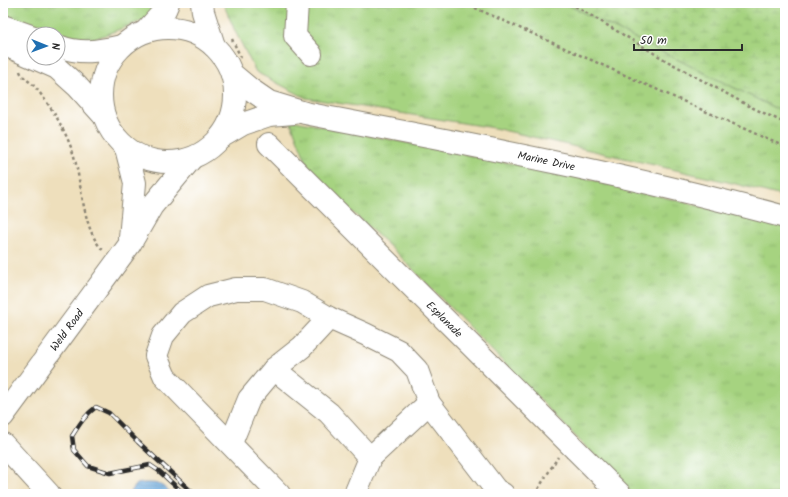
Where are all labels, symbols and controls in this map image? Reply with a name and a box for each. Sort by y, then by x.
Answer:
north arrow [26,26,66,66]
scale bar [634,26,742,52]
text: 50 m [640,31,667,50]
text: N [46,43,64,50]
street label: Marine Drive [516,147,577,176]
street label: Esplanade [421,297,466,342]
street label: Weld Road [46,305,89,355]

